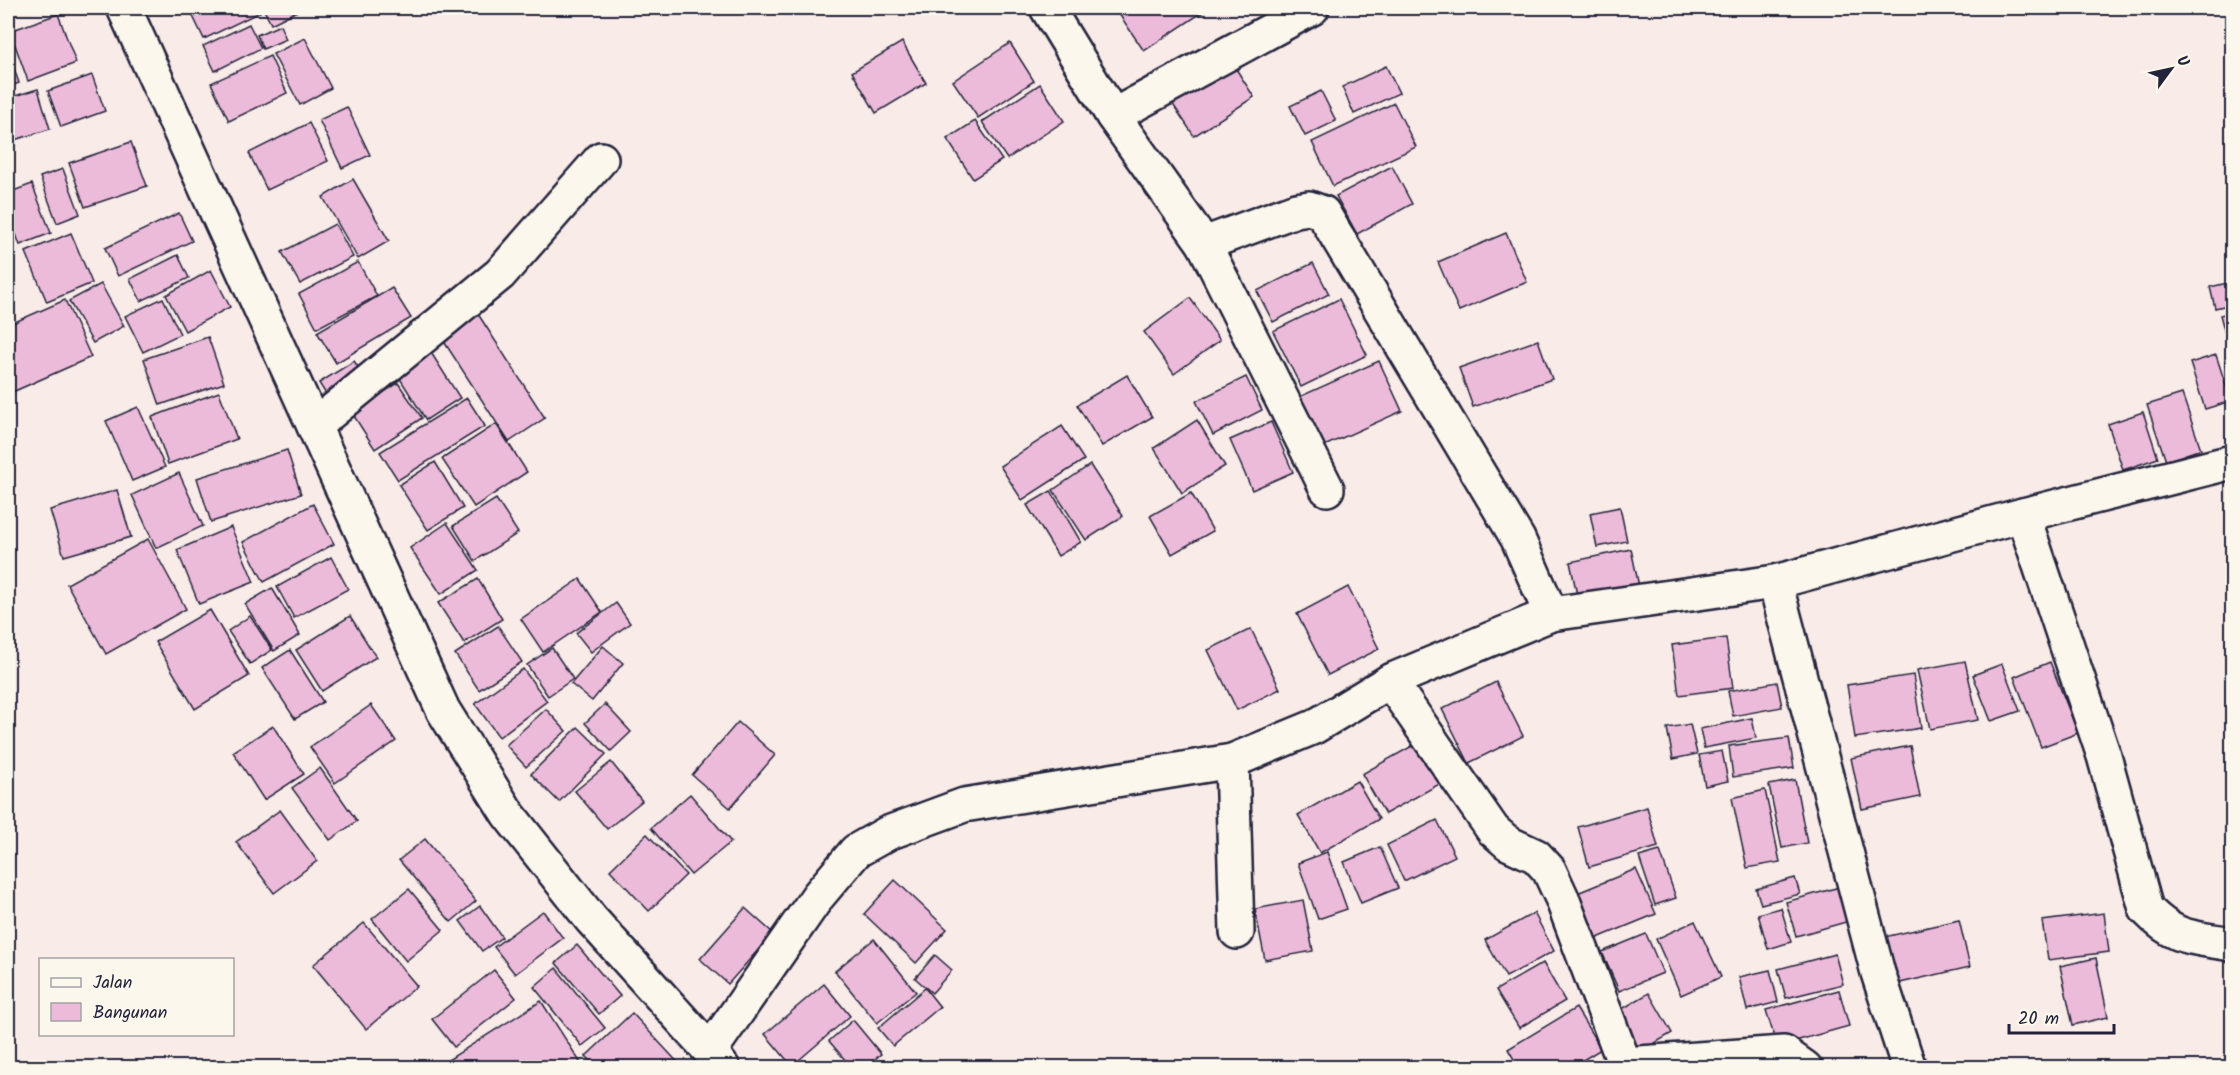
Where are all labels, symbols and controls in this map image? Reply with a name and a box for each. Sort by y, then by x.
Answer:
north arrow [2141,39,2201,99]
text: U [2169,51,2196,73]
legend [39,958,234,1036]
text: Jalan [93,969,132,998]
scale bar [2009,997,2114,1035]
text: Bangunan [93,999,167,1028]
text: 20 m [2018,1005,2059,1034]

